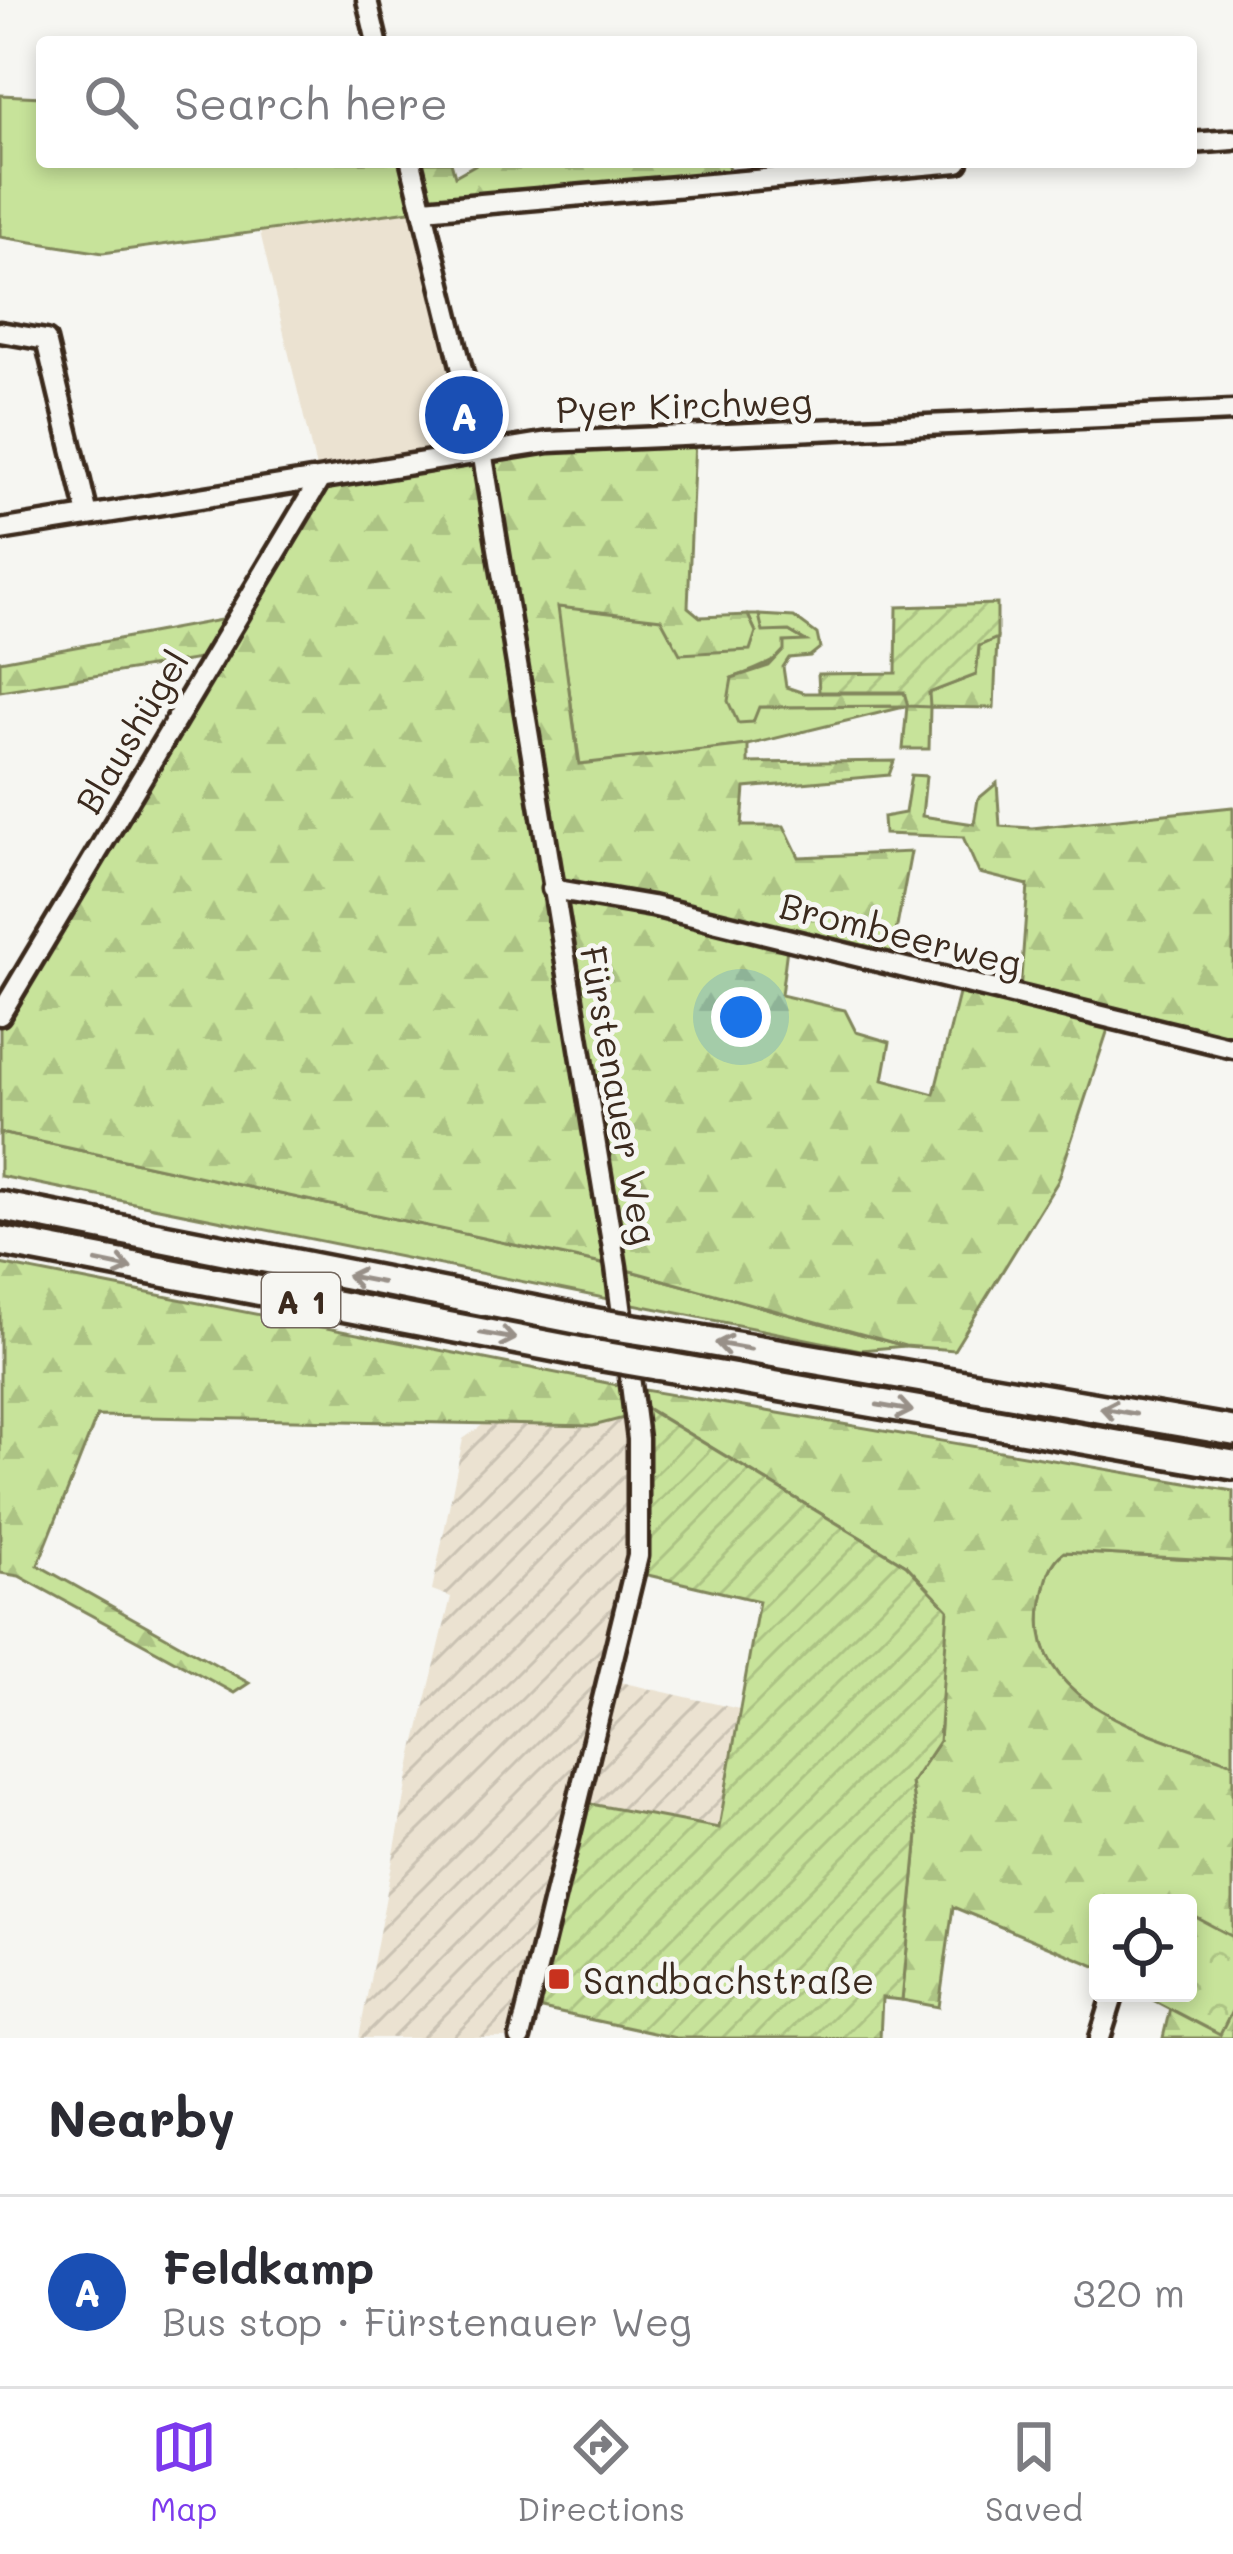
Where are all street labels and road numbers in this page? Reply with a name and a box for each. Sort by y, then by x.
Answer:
street label: Pyer Kirchweg [555,376,813,433]
street label: Blaushügel [64,640,198,822]
street label: Brombeerweg [775,880,1027,986]
street label: Fürstenauer Weg [571,942,669,1248]
road number: A 1 [262,1273,340,1327]

